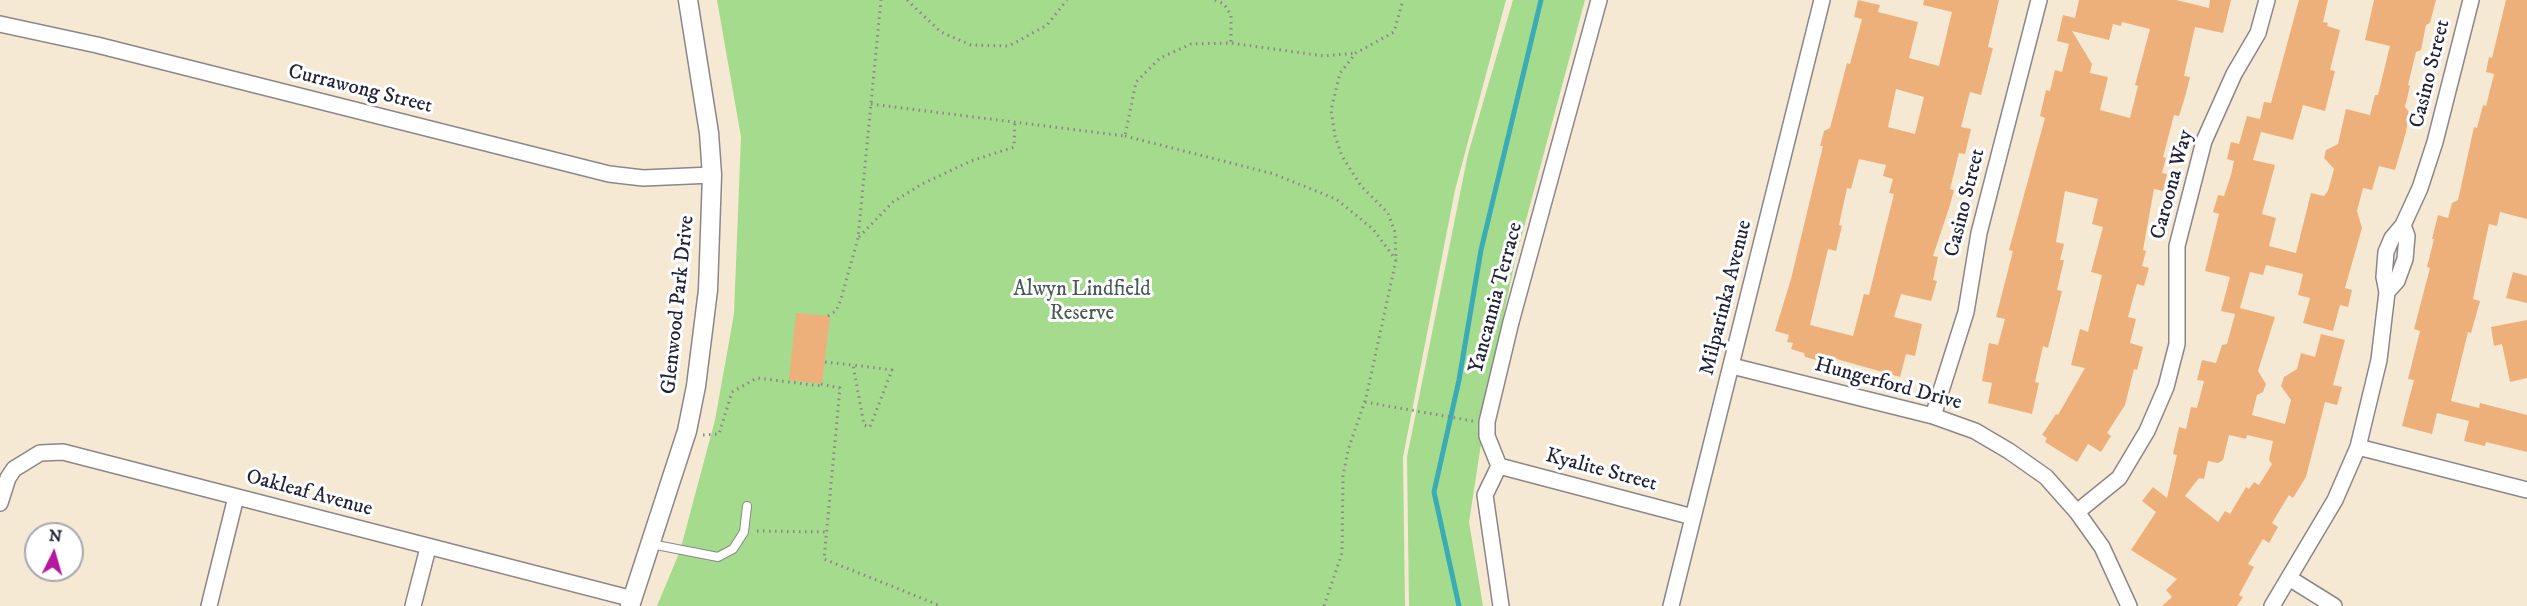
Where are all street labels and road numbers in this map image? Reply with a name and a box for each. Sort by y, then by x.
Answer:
street label: Casino Street [2405,17,2457,131]
street label: Currawong Street [285,60,435,120]
street label: Caroona Way [2146,128,2200,242]
street label: Casino Street [1940,146,1992,260]
street label: Glenwood Park Drive [657,214,701,396]
street label: Milparinka Avenue [1696,218,1758,378]
street label: Yancannia Terrace [1465,220,1529,376]
street label: Hungerford Drive [1812,353,1964,417]
street label: Kyalite Street [1543,444,1659,498]
street label: Oakleaf Avenue [243,465,375,523]

